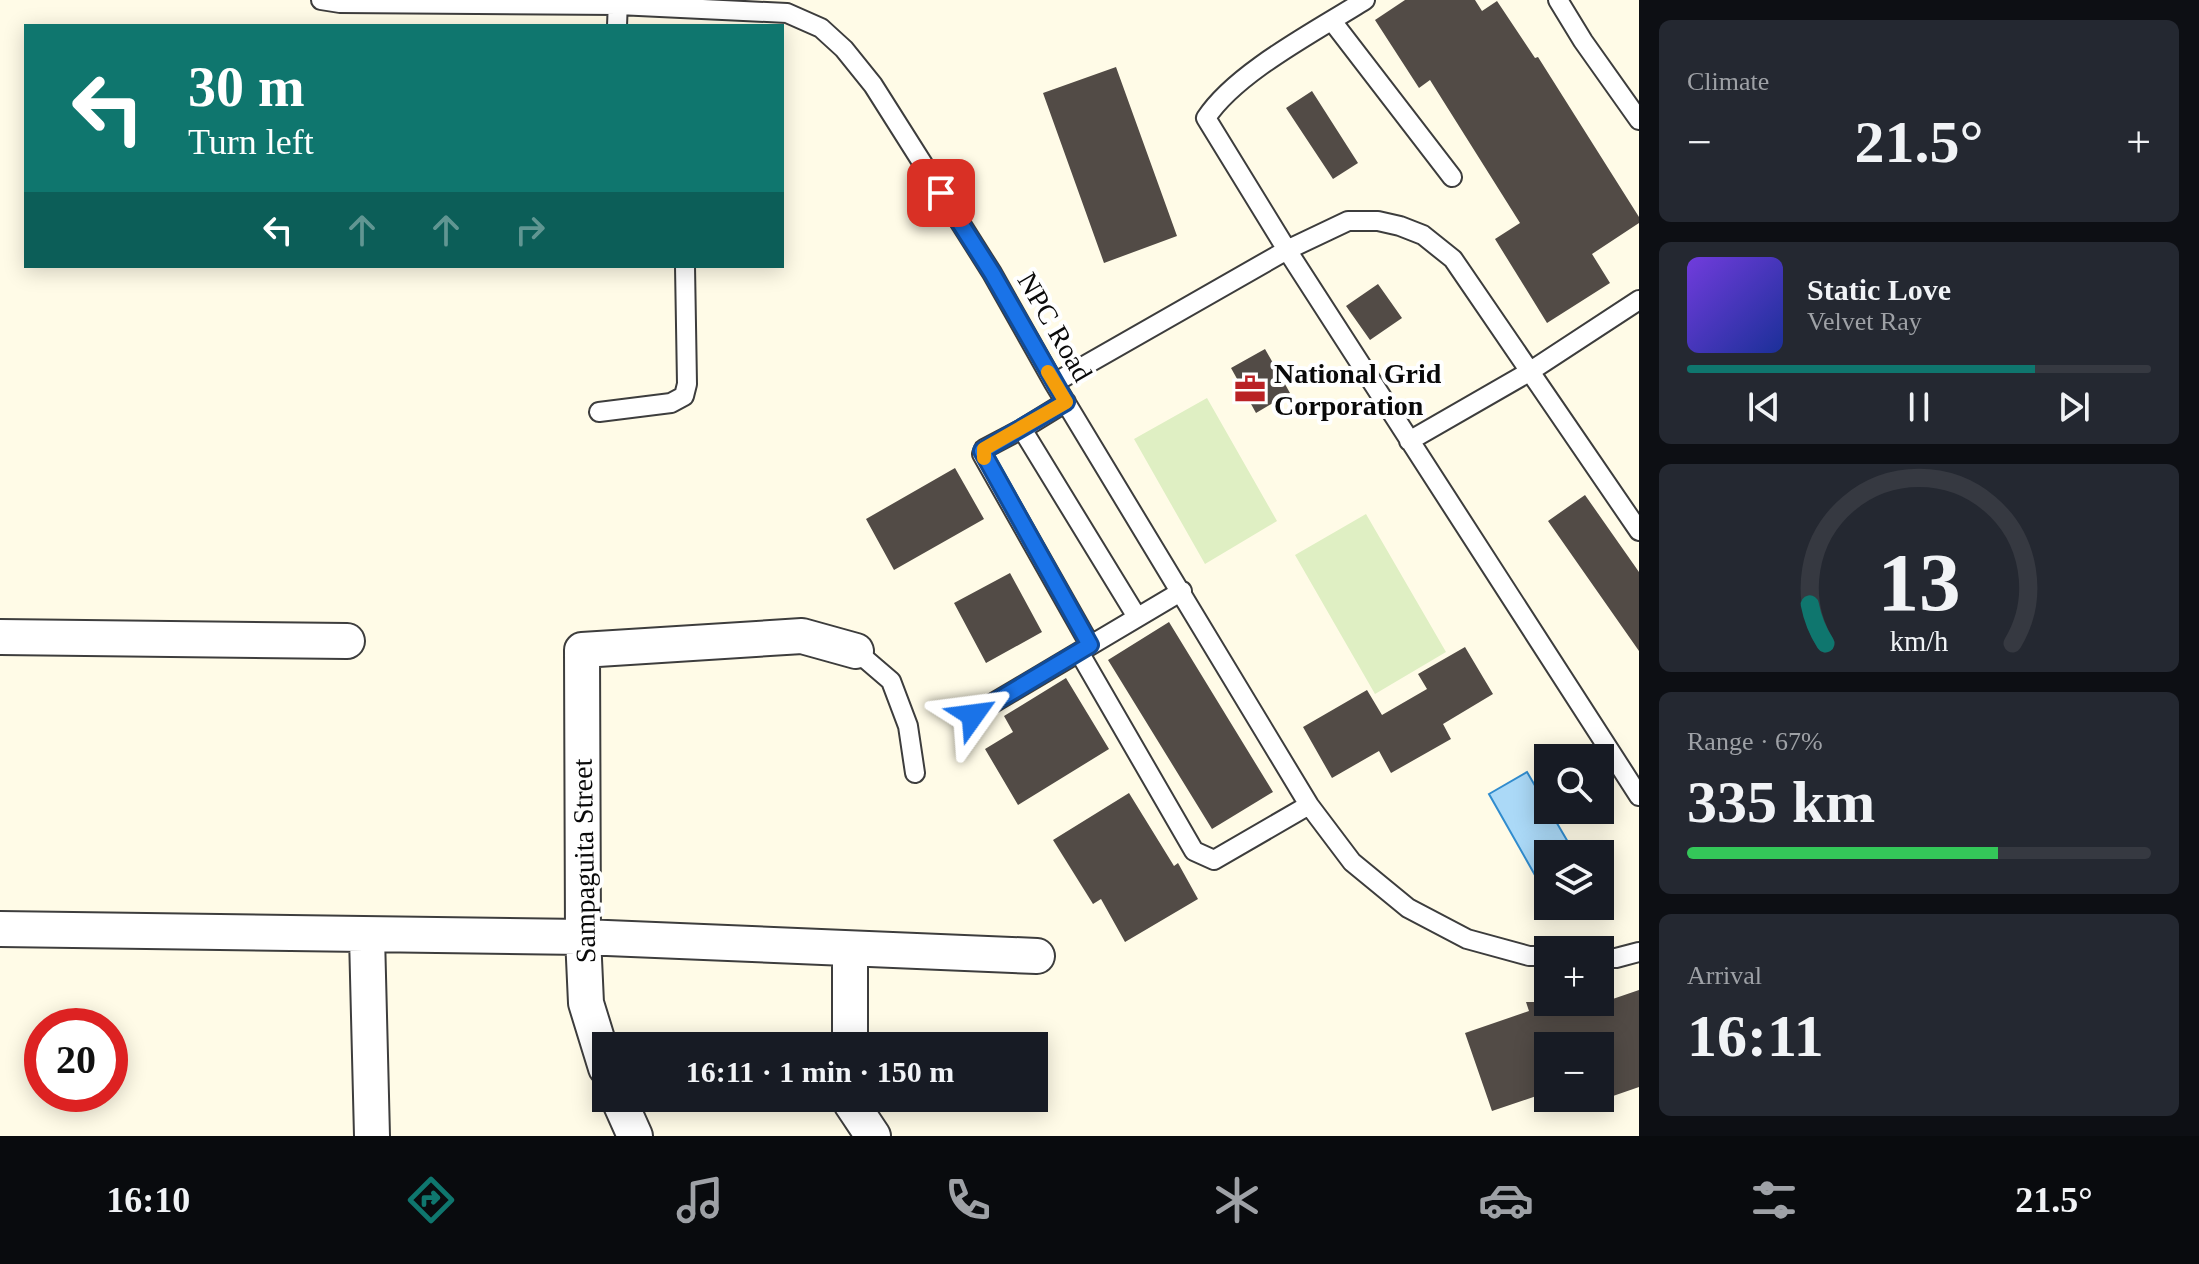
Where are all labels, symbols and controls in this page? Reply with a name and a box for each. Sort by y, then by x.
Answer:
icon: left [56,56,160,160]
text: 30 m [188,56,305,118]
text: Climate [1687,67,1769,96]
text: 21.5° [1855,109,1984,175]
text: − [1687,118,1712,167]
text: + [2126,118,2151,167]
text: Turn left [188,122,314,162]
pin [907,159,975,227]
icon: arrive [919,171,963,215]
icon: left [256,208,300,252]
icon: ahead [340,208,384,252]
icon: ahead [424,208,468,252]
icon: right [508,208,552,252]
street label: NPC Road [1011,267,1099,387]
text: Static Love [1807,273,1951,306]
text: Velvet Ray [1807,307,1922,336]
place label: National Grid Corporation [1274,358,1442,421]
office icon: National Grid Corporation [1233,372,1267,406]
icon: previous [1742,385,1786,429]
icon: pause [1897,385,1941,429]
icon: next [2052,385,2096,429]
text: 13 [1877,536,1961,628]
text: km/h [1890,626,1948,657]
position arrow [931,673,1015,757]
text: Range · 67% [1687,727,1823,756]
map controls [1534,744,1614,1112]
button: search [1534,744,1614,824]
street label: Sampaguita Street [567,758,601,964]
text: 335 km [1687,769,1875,835]
button: layers [1534,840,1614,920]
button: + [1534,936,1614,1016]
text: Arrival [1687,961,1762,990]
text: 16:11 [1687,1003,1824,1069]
speed limit sign: 20 [24,1008,128,1112]
button: − [1534,1032,1614,1112]
text: 16:11 · 1 min · 150 m [686,1055,954,1088]
icon: directions [403,1172,459,1228]
icon: music [672,1172,728,1228]
icon: phone [940,1172,996,1228]
icon: climate [1209,1172,1265,1228]
icon: car [1478,1172,1534,1228]
icon: filters [1746,1172,1802,1228]
text: 16:10 [106,1180,190,1220]
text: 21.5° [2015,1180,2093,1220]

